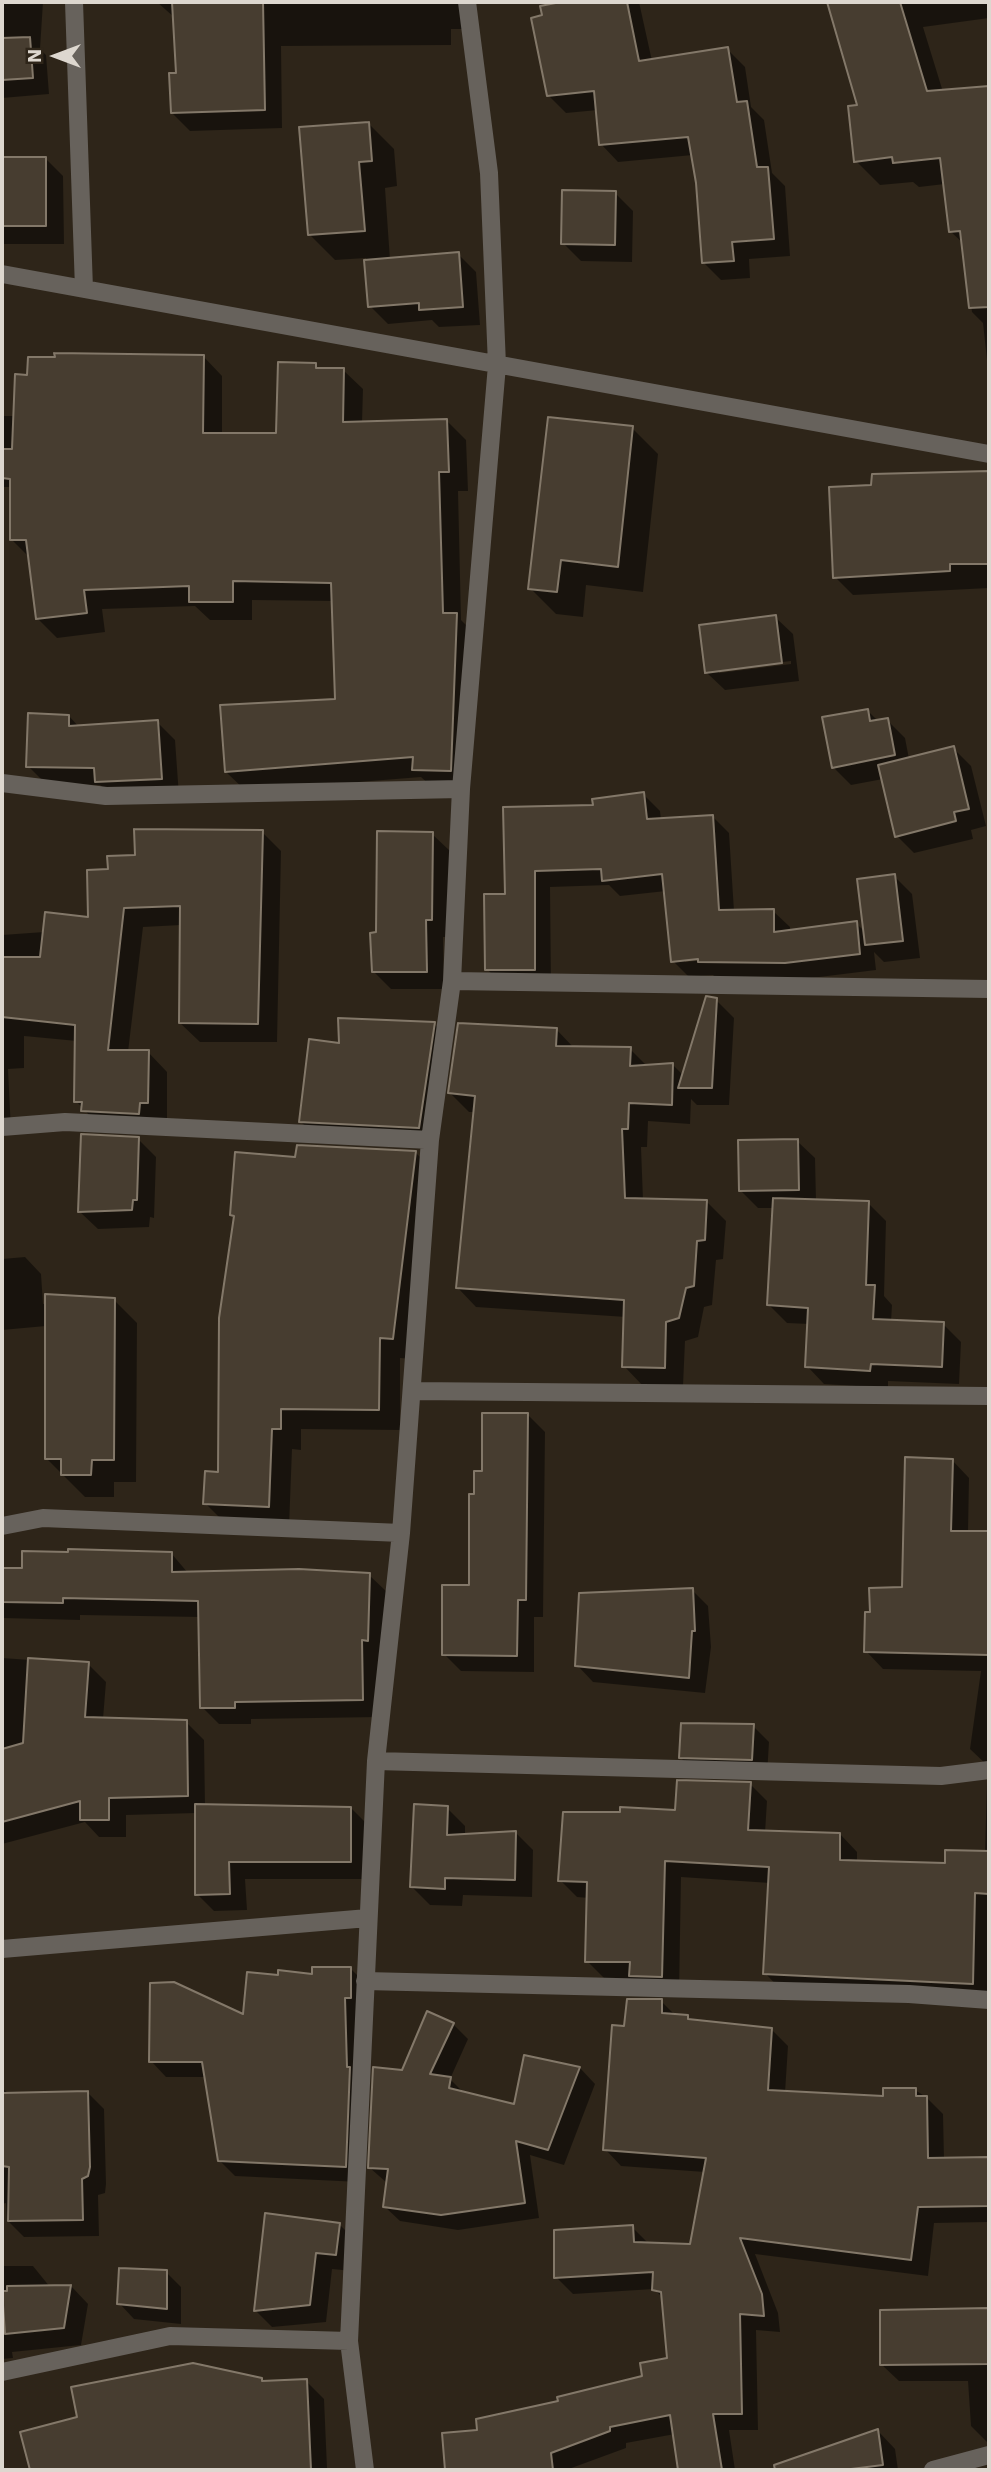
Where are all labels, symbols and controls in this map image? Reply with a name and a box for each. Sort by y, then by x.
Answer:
north arrow [21,21,91,91]
text: N [23,49,46,63]

